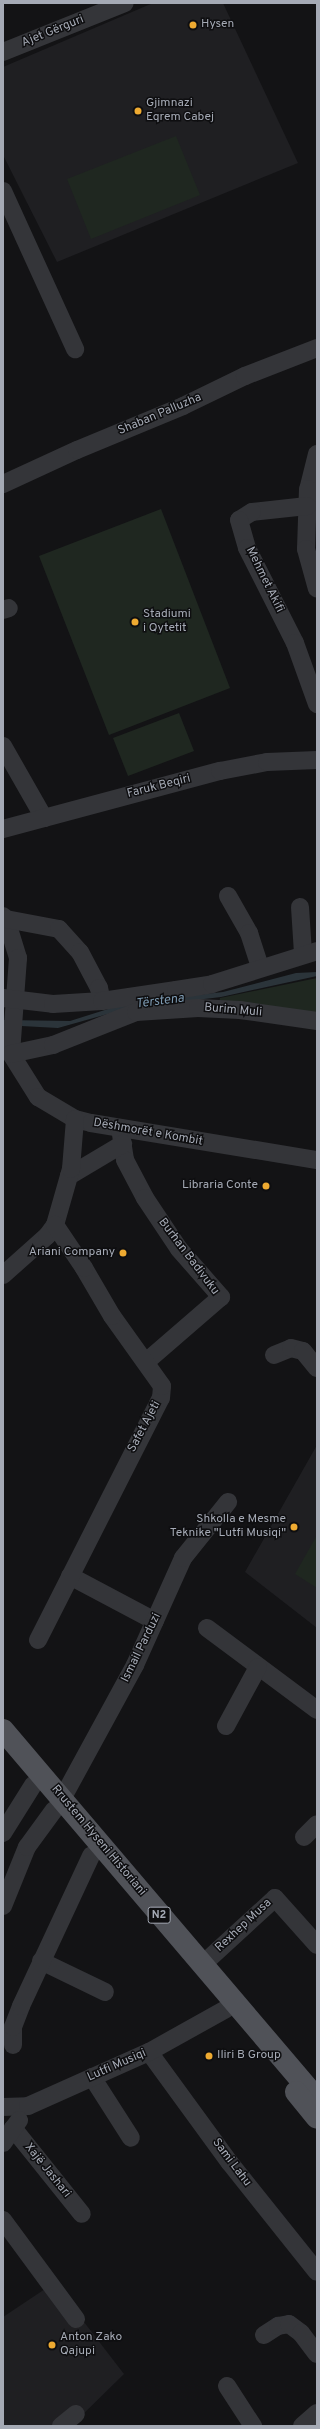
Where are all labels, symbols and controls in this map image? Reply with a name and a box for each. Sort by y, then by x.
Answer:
street label: Ajet Gërguri [20,13,86,51]
place label: Hysen [201,18,234,32]
marker: Hysen [188,20,198,30]
place label: Gjimnazi Eqrem Cabej [146,97,214,125]
marker: Gjimnazi Eqrem Cabej [133,106,143,116]
street label: Shaban Palluzha [116,391,204,439]
street label: Mehmet Akifi [242,545,286,615]
place label: Stadiumi i Qytetit [143,608,191,636]
marker: Stadiumi i Qytetit [130,617,140,627]
street label: Faruk Beqiri [126,772,192,802]
water label: Tërstena [135,991,185,1013]
street label: Burim Muli [204,1001,262,1021]
street label: Dëshmorët e Kombit [92,1116,204,1150]
place label: Libraria Conte [182,1179,258,1193]
marker: Libraria Conte [261,1181,271,1191]
street label: Burhan Badivuku [154,1216,222,1298]
place label: Ariani Company [29,1246,115,1260]
marker: Ariani Company [118,1248,128,1258]
street label: Safet Ajeti [125,1399,165,1455]
place label: Shkolla e Mesme Teknike "Lutfi Musiqi" [170,1513,286,1541]
marker: Shkolla e Mesme Teknike "Lutfi Musiqi" [289,1522,299,1532]
street label: Ismail Parduzi [119,1611,165,1685]
street label: Rrustem Hyseni Historiani [48,1783,148,1899]
street label: Rexhep Musa [213,1896,275,1956]
road number: N2 [147,1906,171,1924]
street label: Lutfi Musiqi [85,2047,149,2085]
place label: Iliri B Group [217,2049,281,2063]
marker: Iliri B Group [204,2051,214,2061]
street label: Sami Lahu [208,2136,254,2190]
street label: Xajë Jashari [21,2141,73,2201]
place label: Anton Zako Qajupi [60,2331,122,2359]
marker: Anton Zako Qajupi [47,2340,57,2350]

